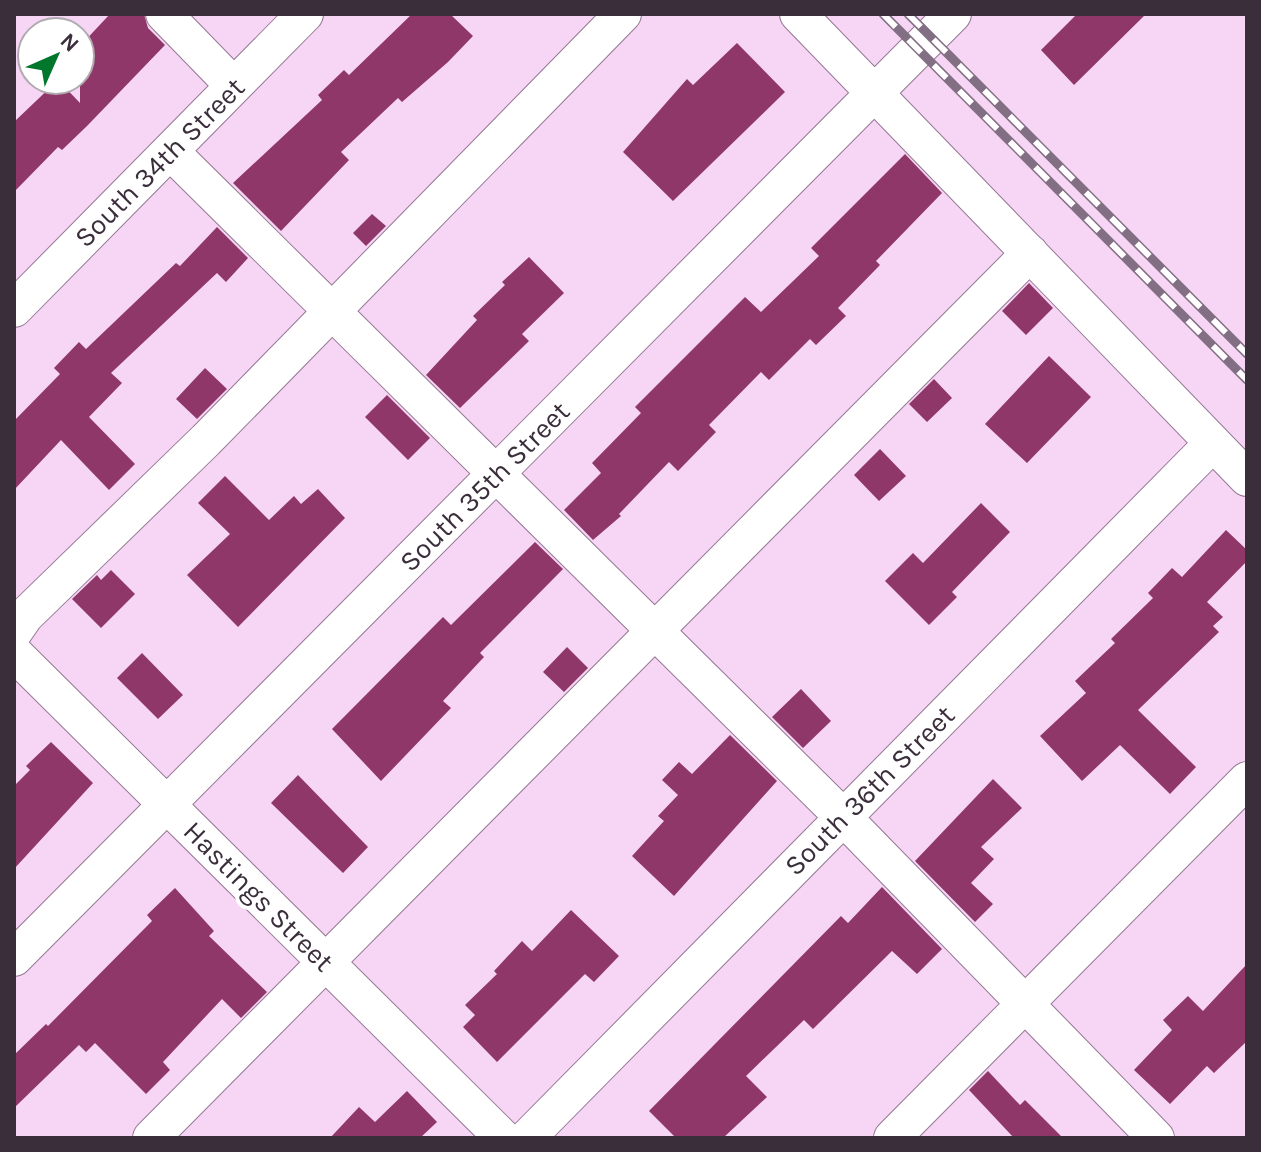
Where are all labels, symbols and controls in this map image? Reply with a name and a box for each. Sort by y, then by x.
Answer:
north arrow [16,16,96,96]
text: N [55,28,84,57]
street label: South 34th Street [68,71,251,254]
street label: South 35th Street [393,395,576,578]
street label: South 36th Street [778,699,961,882]
street label: Hastings Street [177,814,341,978]

